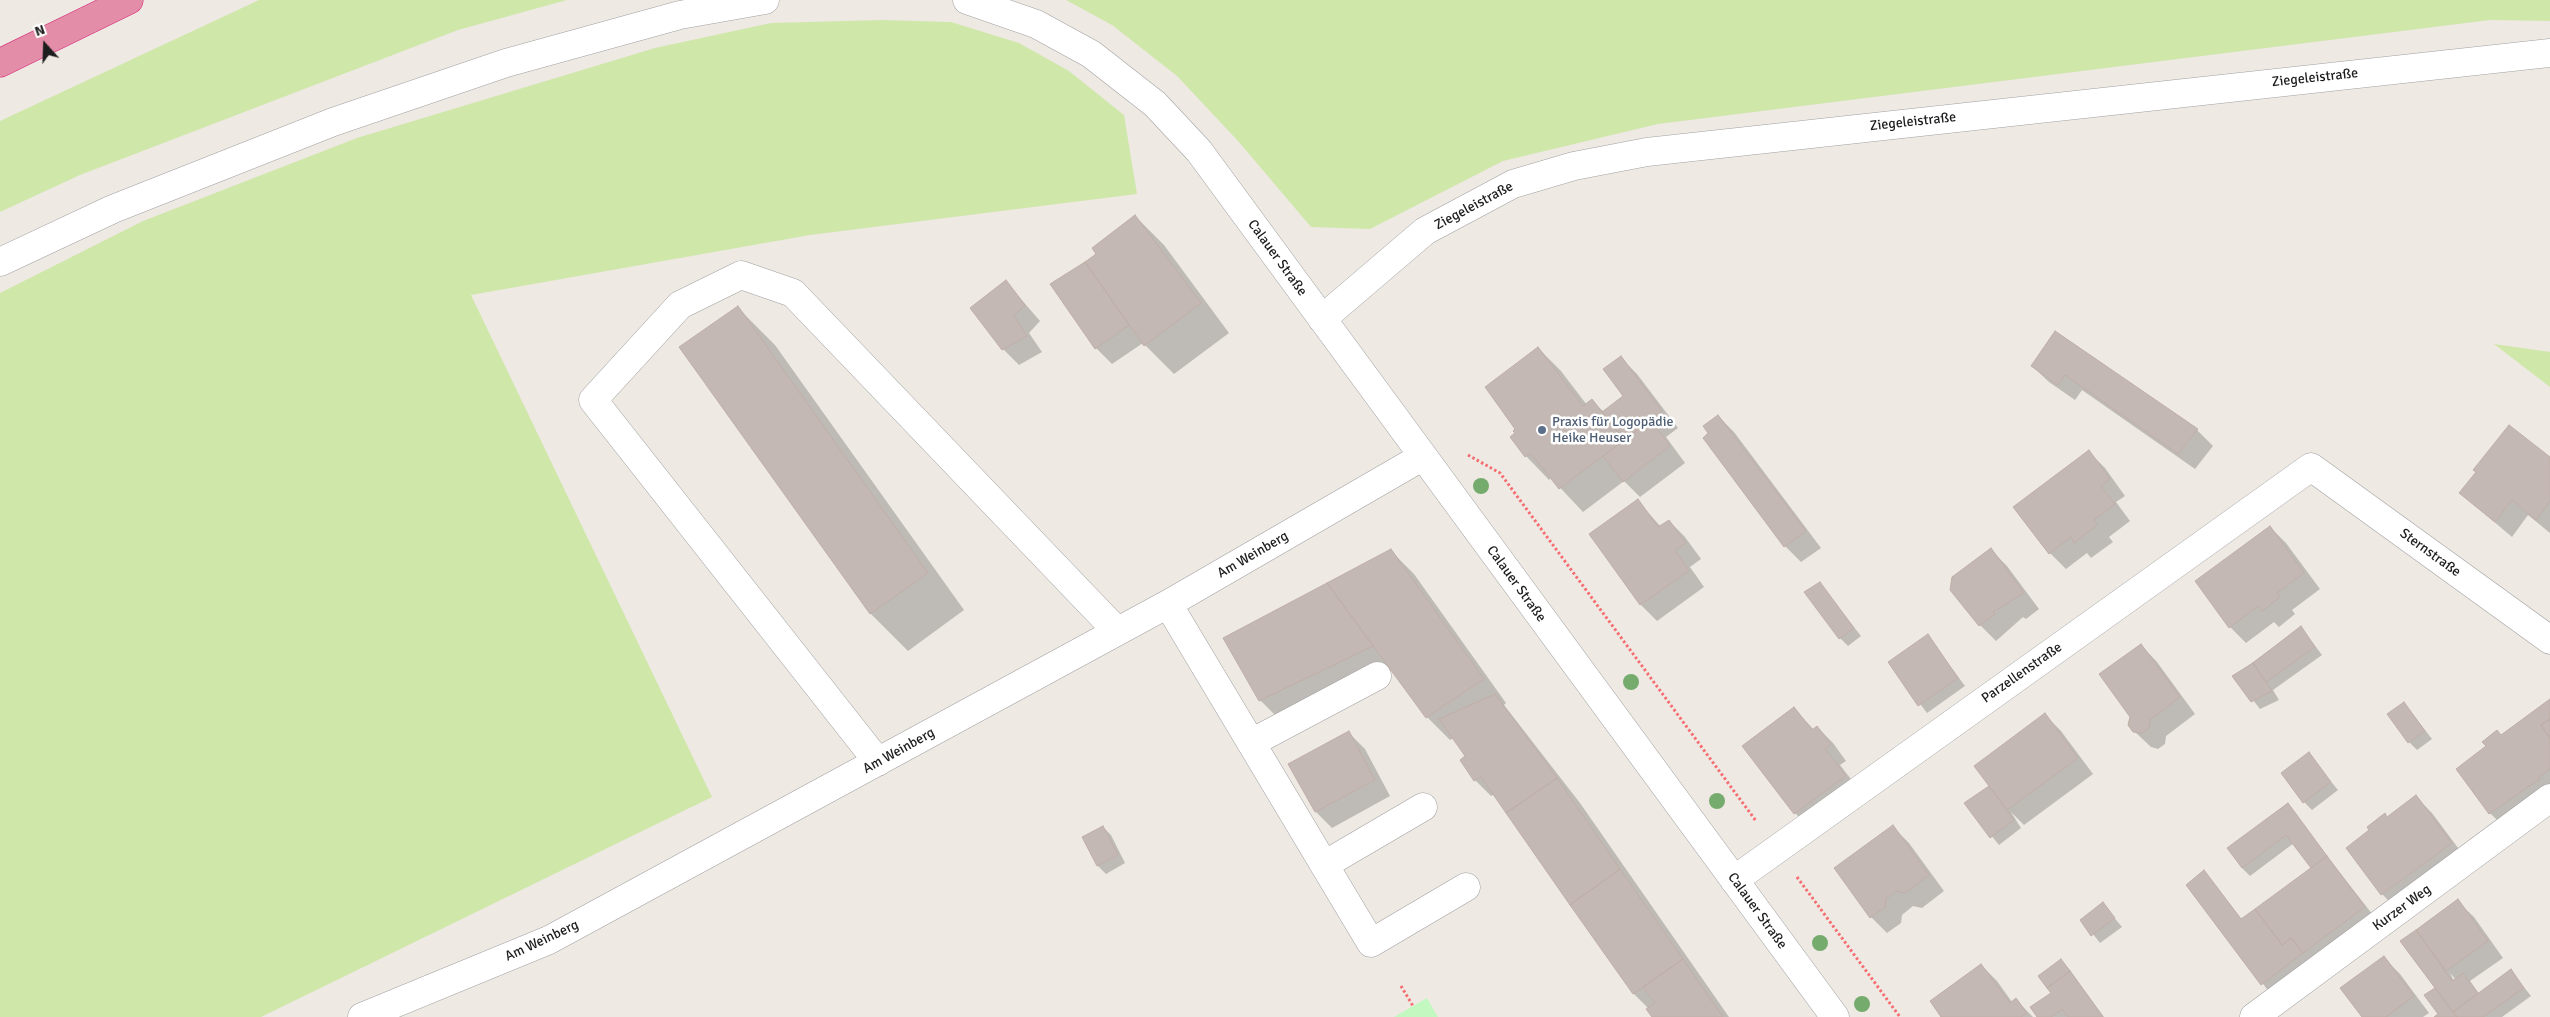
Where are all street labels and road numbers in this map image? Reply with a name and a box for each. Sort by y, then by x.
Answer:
street label: Ziegeleistraße [2271,65,2359,91]
street label: Ziegeleistraße [1869,109,1957,135]
street label: Ziegeleistraße [1432,178,1516,234]
street label: Calauer Straße [1244,217,1310,299]
street label: Sternstraße [2396,525,2464,581]
street label: Am Weinberg [1214,528,1292,582]
street label: Calauer Straße [1483,543,1549,625]
street label: Parzellenstraße [1978,639,2066,707]
street label: Am Weinberg [860,724,938,778]
street label: Calauer Straße [1724,870,1790,952]
street label: Kurzer Weg [2370,881,2434,935]
street label: Am Weinberg [502,917,582,965]

